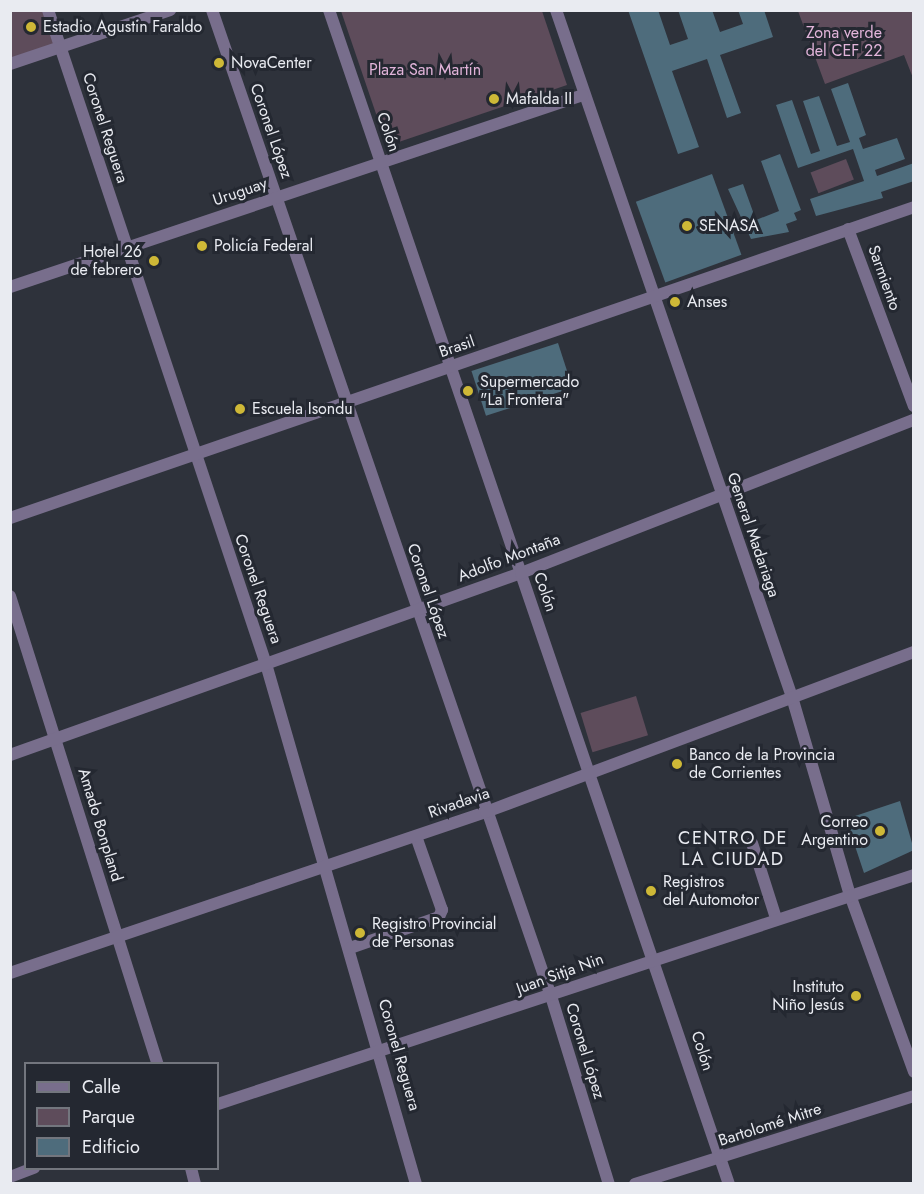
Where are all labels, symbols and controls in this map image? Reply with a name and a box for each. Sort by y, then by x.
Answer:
place label: Estadio Agustin Faraldo [43,17,202,37]
marker: Estadio Agustin Faraldo [24,20,38,34]
park label: Zona verde del CEF 22 [806,23,882,61]
place label: NovaCenter [231,53,312,73]
marker: NovaCenter [212,56,226,70]
park label: Plaza San Martín [369,60,481,80]
street label: Coronel Reguera [78,70,132,186]
street label: Coronel López [246,81,296,181]
place label: Mafalda II [506,89,572,109]
marker: Mafalda II [487,92,501,106]
street label: Colón [372,110,404,154]
street label: Uruguay [210,174,270,210]
place label: SENASA [699,216,759,236]
marker: SENASA [680,219,694,233]
place label: Policía Federal [214,236,313,256]
marker: Policía Federal [195,239,209,253]
place label: Hotel 26 de febrero [70,242,142,280]
street label: Sarmiento [863,243,905,313]
marker: Hotel 26 de febrero [147,254,161,268]
place label: Anses [687,292,727,312]
marker: Anses [668,295,682,309]
street label: Brasil [437,332,477,362]
place label: Supermercado "La Frontera" [480,372,579,410]
marker: Supermercado "La Frontera" [461,384,475,398]
place label: Escuela Isondu [252,399,353,419]
marker: Escuela Isondu [233,402,247,416]
street label: General Madariaga [723,470,783,600]
street label: Adolfo Montaña [455,530,563,586]
street label: Coronel Reguera [230,532,286,646]
street label: Coronel López [403,541,453,641]
street label: Colón [529,570,561,614]
place label: Banco de la Provincia de Corrientes [689,745,835,783]
marker: Banco de la Provincia de Corrientes [670,757,684,771]
street label: Amado Bonpland [74,766,126,884]
street label: Rivadavia [426,784,492,822]
place label: Correo Argentino [801,812,868,850]
marker: Correo Argentino [873,824,887,838]
district label: CENTRO DE LA CIUDAD [678,828,788,870]
place label: Registros del Automotor [663,872,759,910]
marker: Registros del Automotor [644,884,658,898]
place label: Registro Provincial de Personas [372,914,497,952]
marker: Registro Provincial de Personas [353,926,367,940]
street label: Juan Sitja Nin [514,949,606,999]
place label: Instituto Niño Jesús [772,977,844,1015]
marker: Instituto Niño Jesús [849,989,863,1003]
street label: Coronel Reguera [374,997,424,1113]
street label: Coronel López [561,1001,609,1101]
street label: Colón [687,1029,717,1073]
legend [24,1062,219,1170]
text: Calle [82,1074,121,1100]
street label: Bartolomé Mitre [716,1099,824,1151]
text: Parque [82,1104,135,1130]
text: Edificio [82,1134,140,1160]

